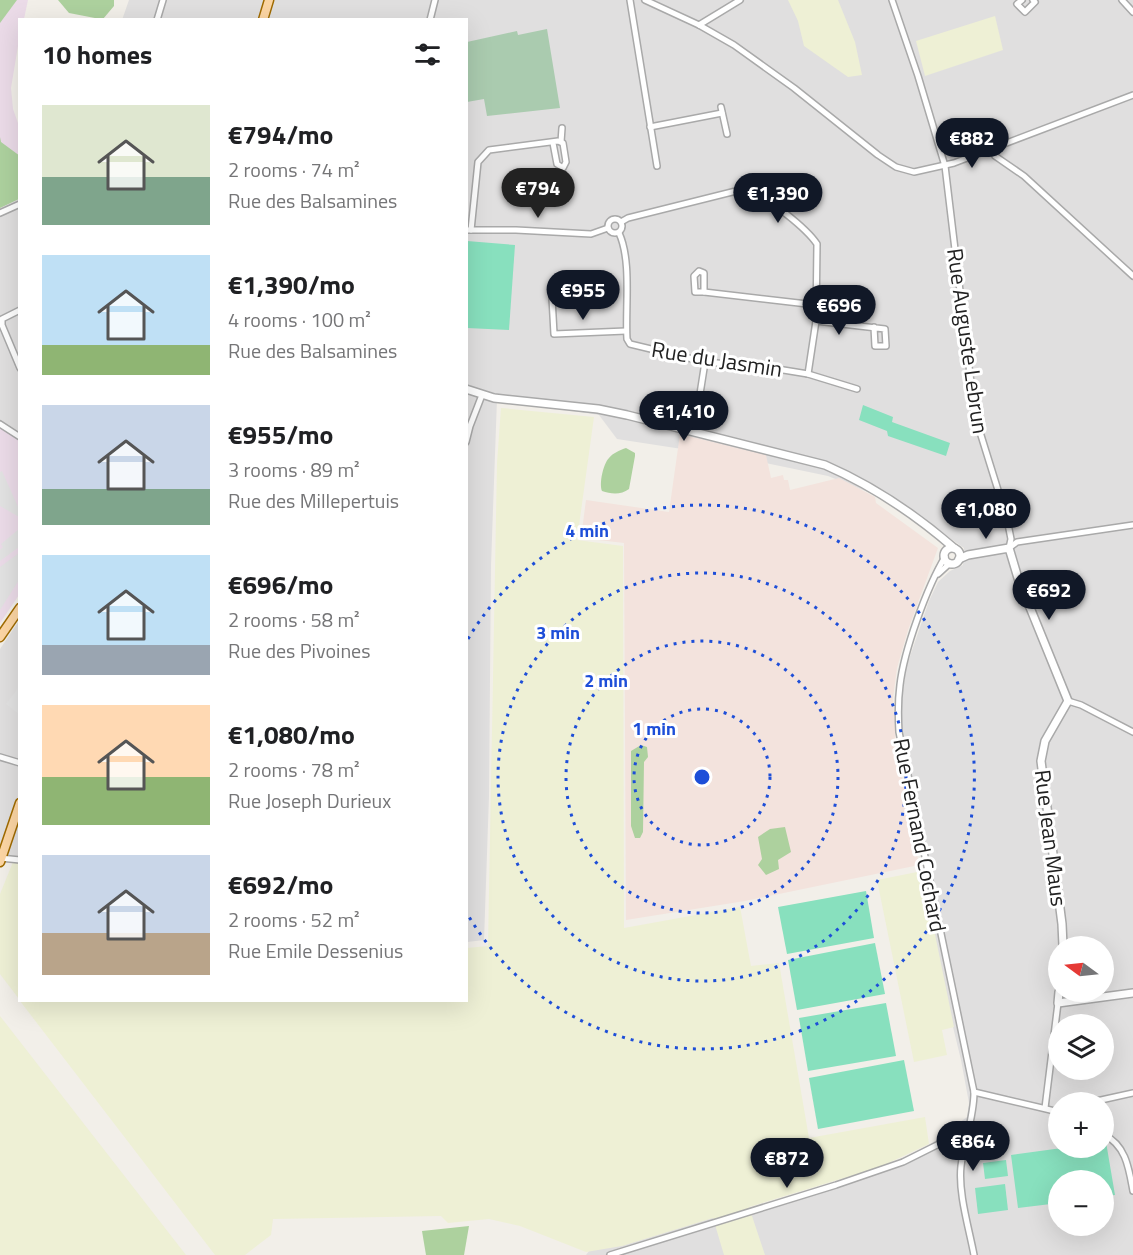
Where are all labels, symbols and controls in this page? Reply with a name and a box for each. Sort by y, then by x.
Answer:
text: 10 homes [42,35,152,74]
icon: filters [411,38,444,71]
text: €794/mo [228,115,333,154]
pin: €882 [936,118,1008,169]
text: €882 [950,122,994,153]
icon: home [90,129,162,201]
text: 2 rooms · 74 m² [228,154,360,185]
pin: €794 [502,168,574,219]
text: €794 [516,172,560,203]
pin: €1,390 [729,173,827,224]
text: €1,390 [747,177,809,208]
text: Rue des Balsamines [228,185,397,216]
street label: Rue Auguste Lebrun [938,246,998,436]
text: €1,390/mo [228,265,355,304]
pin: €955 [547,270,619,321]
text: €955 [561,274,605,305]
icon: home [90,279,162,351]
pin: €696 [803,285,875,336]
text: €696 [817,289,861,320]
text: 4 rooms · 100 m² [228,304,371,335]
street label: Rue du Jasmin [649,332,785,386]
text: Rue des Balsamines [228,335,397,366]
pin: €1,410 [635,391,733,442]
text: €1,410 [653,395,715,426]
text: €955/mo [228,415,333,454]
icon: home [90,429,162,501]
text: 3 rooms · 89 m² [228,454,360,485]
text: Rue des Millepertuis [228,485,399,516]
pin: €1,080 [937,489,1035,540]
text: €1,080 [955,493,1017,524]
text: 4 min [565,517,609,544]
text: €696/mo [228,565,333,604]
pin: €692 [1013,570,1085,621]
text: €692 [1027,574,1071,605]
icon: home [90,579,162,651]
text: 2 rooms · 58 m² [228,604,360,635]
text: 3 min [536,619,580,646]
text: Rue des Pivoines [228,635,371,666]
text: 2 min [584,667,628,694]
text: €1,080/mo [228,715,355,754]
text: 1 min [632,715,676,742]
icon: home [90,729,162,801]
street label: Rue Fernand Cochard [885,735,955,935]
text: 2 rooms · 78 m² [228,754,360,785]
centre of rings [692,767,712,787]
street label: Rue Jean Maus [1026,768,1076,908]
text: Rue Joseph Durieux [228,785,391,816]
text: €692/mo [228,865,333,904]
icon: home [90,879,162,951]
text: 2 rooms · 52 m² [228,904,360,935]
text: Rue Emile Dessenius [228,935,403,966]
north arrow [1048,936,1114,1002]
map controls [1048,936,1114,1236]
button: layers [1048,1014,1114,1080]
button: + [1048,1092,1114,1158]
pin: €864 [937,1121,1009,1172]
text: €864 [951,1125,995,1156]
pin: €872 [751,1138,823,1189]
text: €872 [765,1142,809,1173]
button: − [1048,1170,1114,1236]

